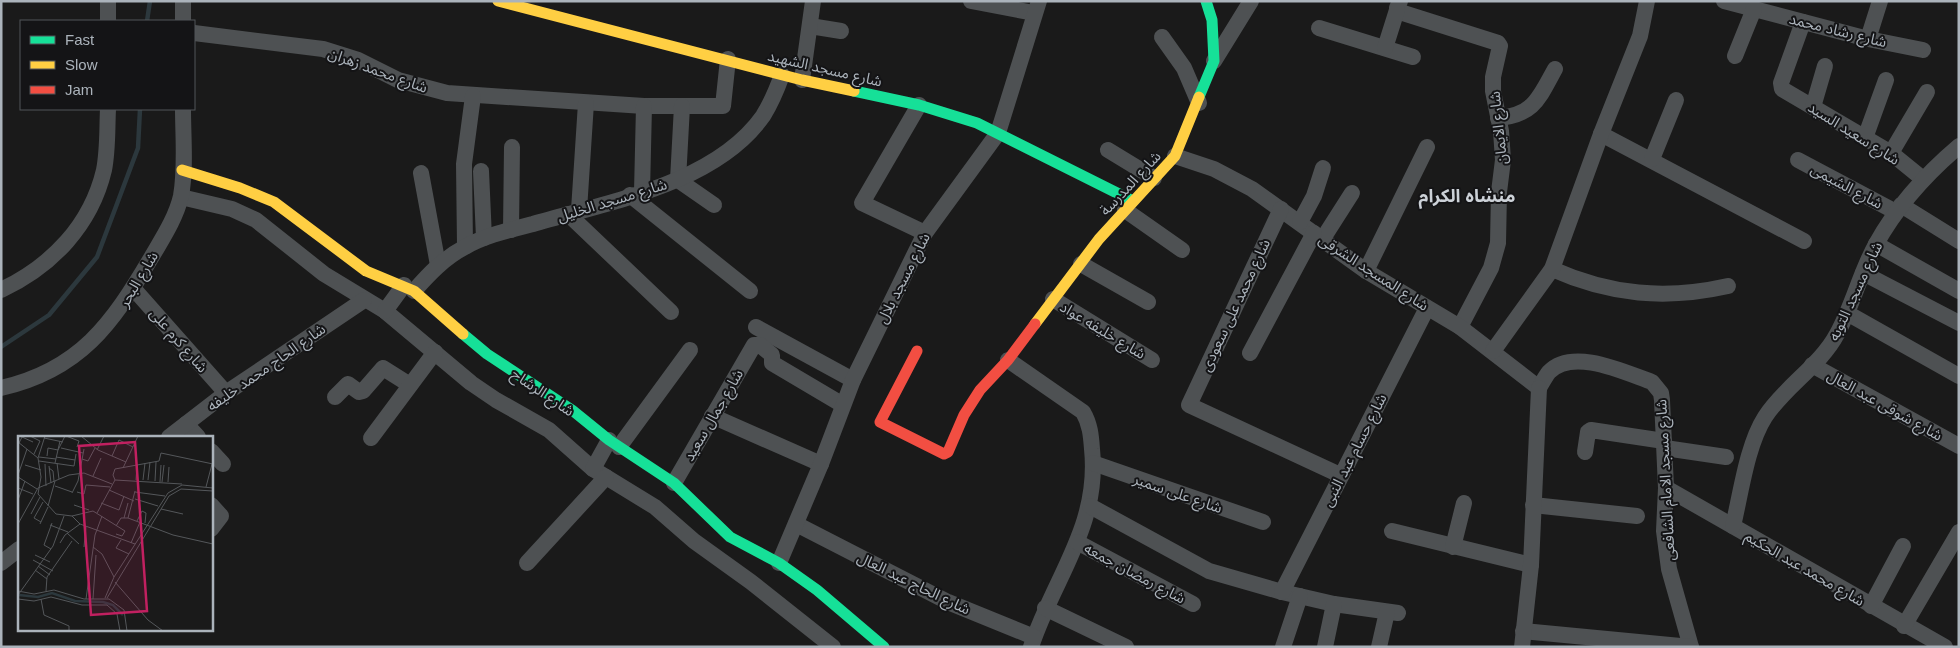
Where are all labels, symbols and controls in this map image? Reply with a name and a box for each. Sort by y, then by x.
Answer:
street label: شارع رشاد محمد [1786,10,1889,54]
legend [20,20,195,110]
text: Fast [65,31,95,48]
street label: شارع محمد زهران [325,44,430,100]
street label: شارع مسجد الشهيد [765,47,884,93]
text: Slow [65,56,98,73]
text: Jam [65,81,93,98]
street label: شارع الايمان [1486,90,1514,165]
street label: شارع سعيد السيد [1803,98,1903,171]
street label: شارع المدرسة [1096,147,1167,221]
street label: شارع الشيمى [1806,160,1886,216]
street label: شارع مسجد الخليل [555,175,670,229]
district label: منشاه الكرام [1419,186,1515,209]
street label: شارع مسجد بلال [873,230,937,328]
street label: شارع المسجد الشرقى [1314,230,1432,317]
street label: شارع محمد على سعودى [1197,236,1277,376]
street label: شارع مسجد التوبه [1825,239,1889,345]
street label: شارع البحر [114,248,165,313]
street label: شارع خليفه عواد [1055,298,1149,366]
street label: شارع كرم على [144,304,212,378]
street label: شارع الحاج محمد خليفه [204,320,331,418]
street label: شارع الرشاح [506,365,578,423]
street label: شارع جمال سعيد [680,366,750,466]
street label: شارع شوقى عبد العال [1822,366,1946,447]
street label: شارع حسام عبد النبى [1318,391,1393,511]
street label: شارع مسجد الامام الشافعى [1652,398,1682,561]
inset map [18,436,212,630]
street label: شارع على سمير [1129,470,1225,520]
street label: شارع محمد عبد الحكيم [1740,527,1868,613]
street label: شارع رمضان جمعه [1080,539,1189,610]
street label: شارع الحاج عبد العال [853,548,973,621]

